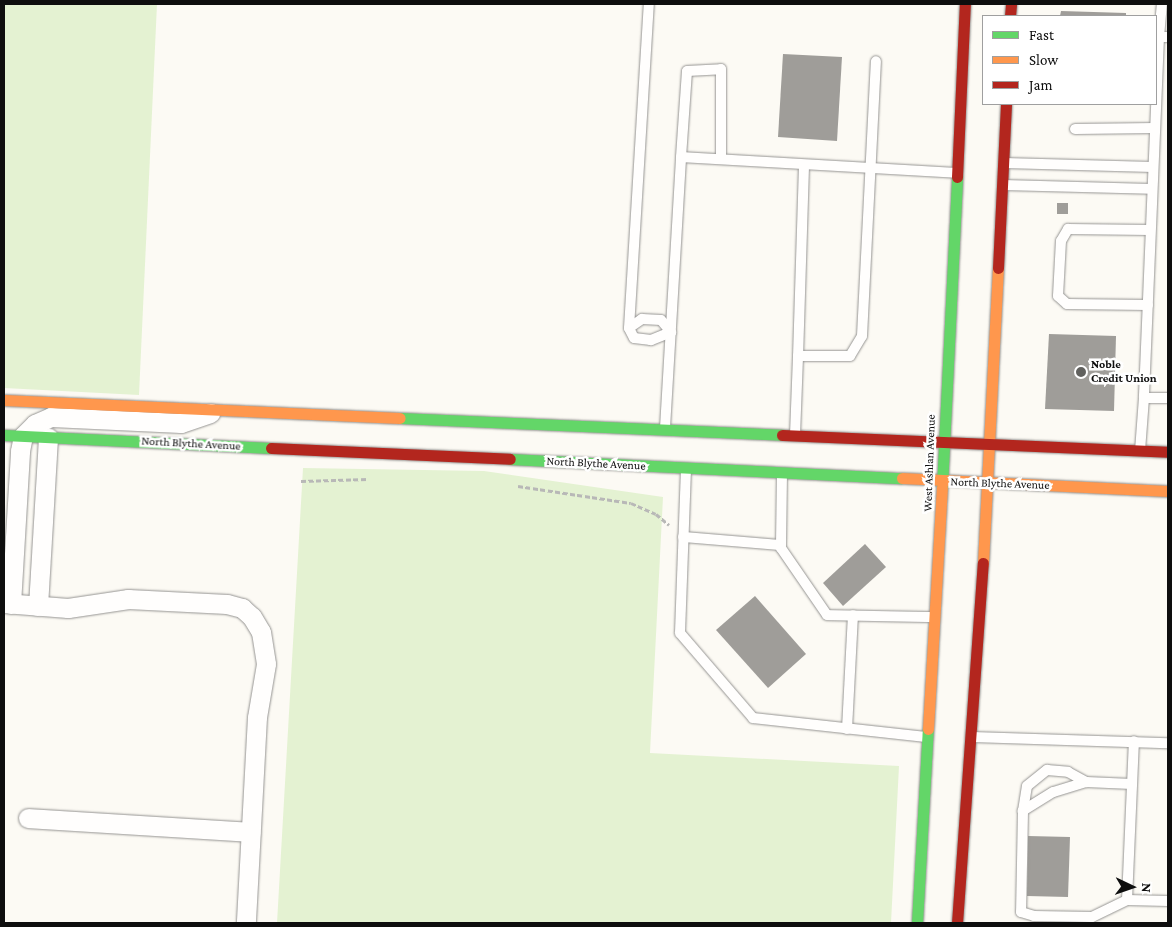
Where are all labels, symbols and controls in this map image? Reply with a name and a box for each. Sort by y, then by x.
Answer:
legend [982,15,1157,105]
text: Fast [1029,27,1054,43]
text: Slow [1029,52,1058,68]
text: Jam [1029,77,1052,93]
place label: Noble Credit Union [1091,358,1157,386]
marker: Noble Credit Union [1075,366,1087,378]
street label: West Ashlan Avenue [921,414,939,512]
street label: North Blythe Avenue [141,434,241,454]
street label: North Blythe Avenue [546,454,646,474]
street label: North Blythe Avenue [950,475,1050,493]
north arrow [1107,862,1157,912]
text: N [1139,883,1155,893]

